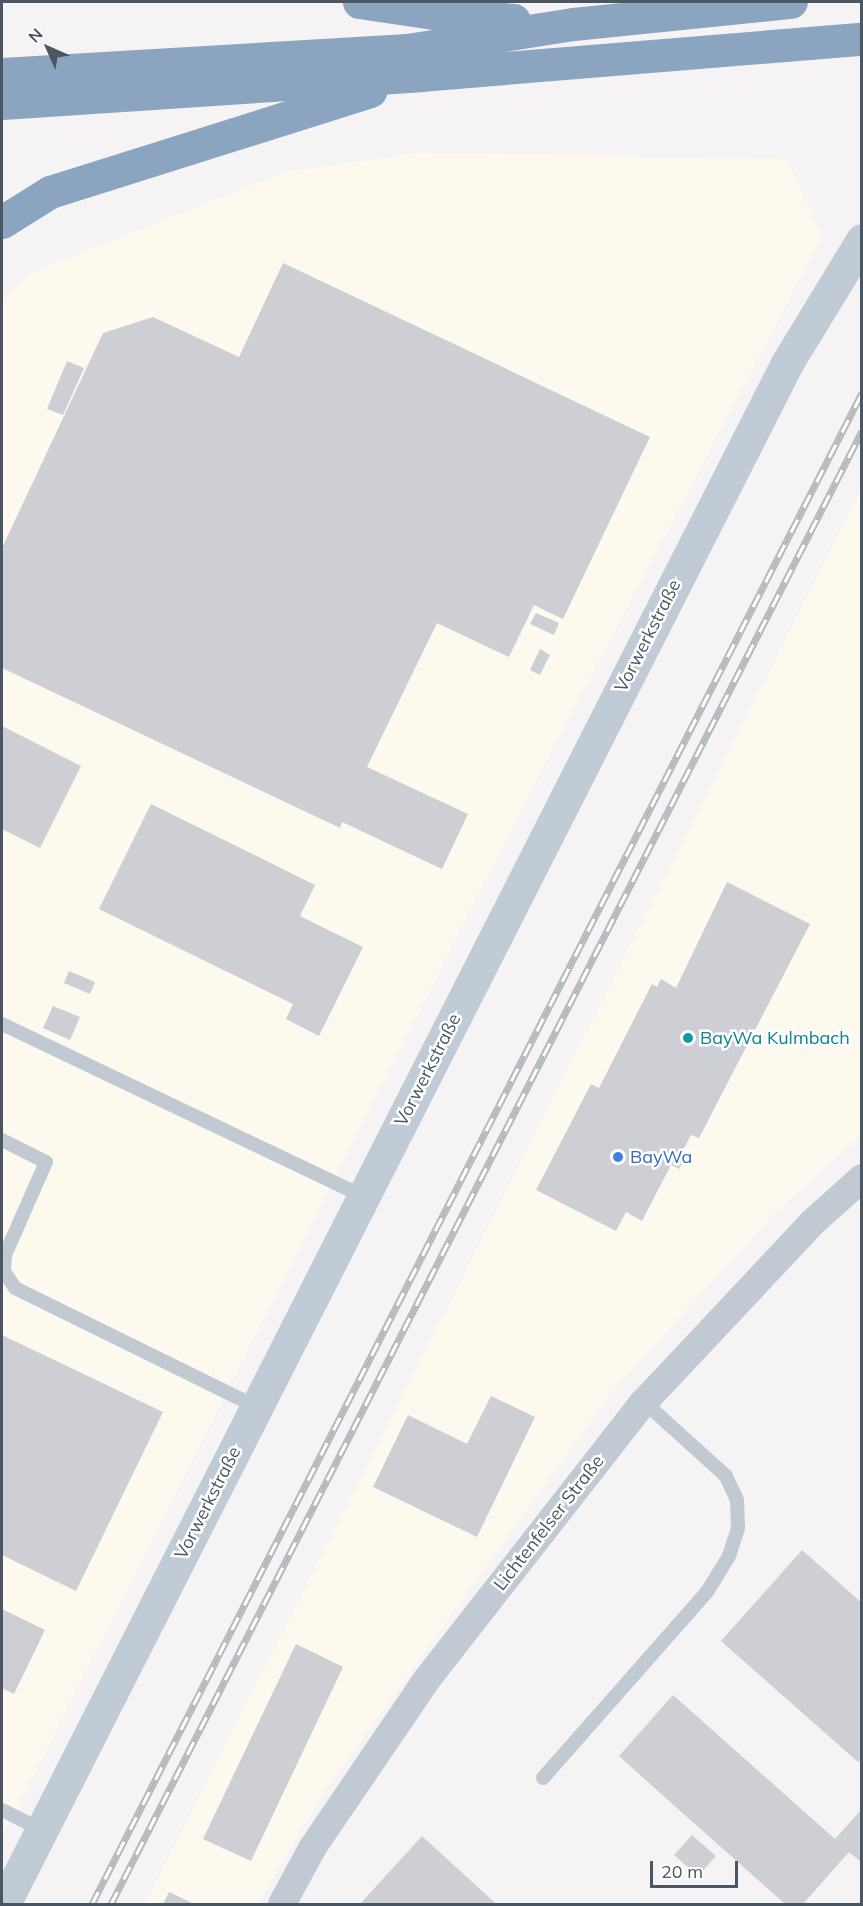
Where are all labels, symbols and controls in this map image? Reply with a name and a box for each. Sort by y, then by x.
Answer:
north arrow [18,18,78,78]
text: N [24,24,47,47]
street label: Vorwerkstraße [610,576,686,696]
street label: Vorwerkstraße [390,1010,466,1130]
place label: BayWa Kulmbach [700,1027,850,1049]
marker: BayWa Kulmbach [681,1031,695,1045]
place label: BayWa [630,1146,692,1168]
marker: BayWa [611,1150,625,1164]
street label: Vorwerkstraße [170,1443,246,1563]
street label: Lichtenfelser Straße [489,1451,609,1595]
scale bar [653,1849,742,1887]
text: 20 m [661,1860,703,1883]

